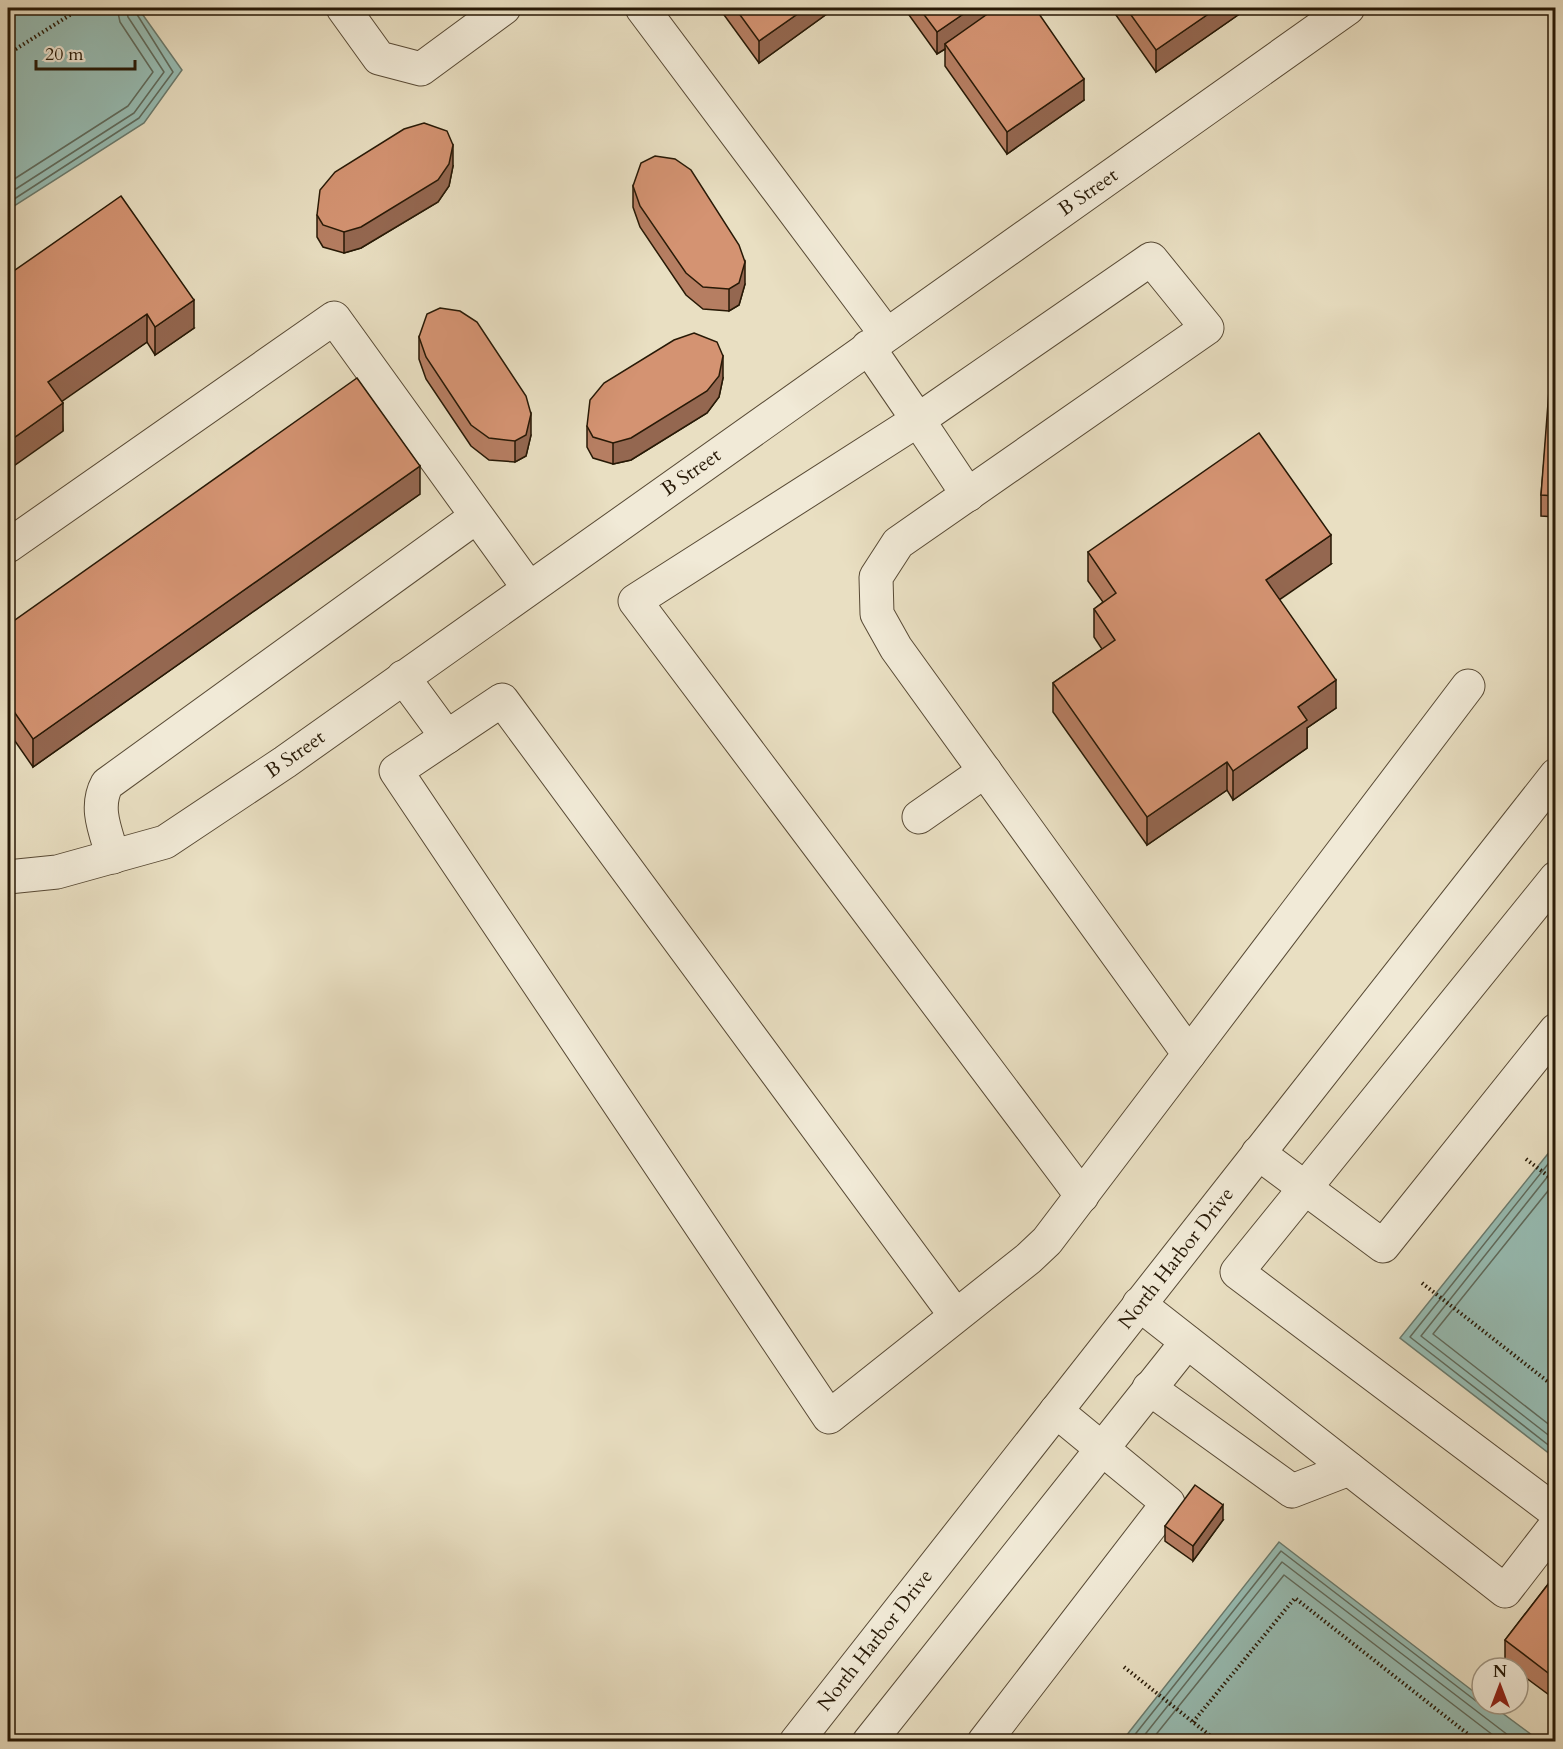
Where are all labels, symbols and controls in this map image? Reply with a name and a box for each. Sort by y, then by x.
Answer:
scale bar [36,33,135,71]
text: 20 m [45,42,84,67]
street label: B Street [1053,161,1124,222]
street label: B Street [656,441,727,502]
street label: B Street [260,723,331,784]
street label: North Harbor Drive [1112,1181,1240,1335]
street label: North Harbor Drive [811,1563,939,1717]
north arrow [1470,1656,1530,1716]
text: N [1493,1661,1507,1683]

